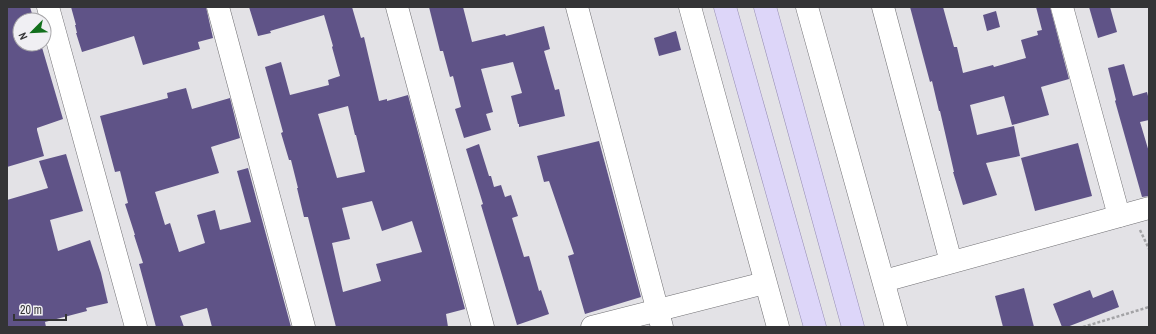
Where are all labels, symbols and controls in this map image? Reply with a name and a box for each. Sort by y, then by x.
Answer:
north arrow [12,12,52,52]
text: N [15,30,31,42]
scale bar [14,296,66,322]
text: 20 m [20,302,42,318]

